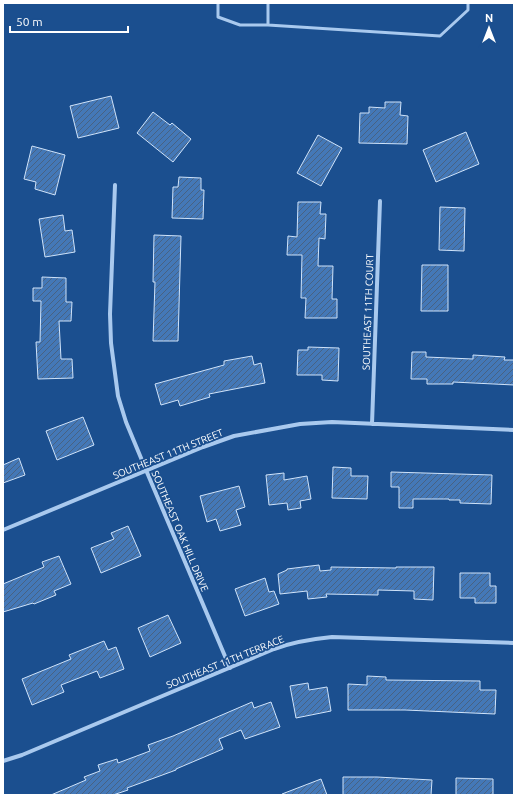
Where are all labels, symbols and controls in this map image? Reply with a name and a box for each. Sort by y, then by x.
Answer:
scale bar [10,8,128,34]
north arrow [469,8,509,48]
text: N [485,12,493,24]
text: 50 m [16,15,43,28]
street label: SOUTHEAST 11TH COURT [360,253,376,370]
street label: SOUTHEAST 11TH STREET [111,427,225,481]
street label: SOUTHEAST OAK HILL DRIVE [149,469,211,593]
street label: SOUTHEAST 11TH TERRACE [165,633,286,691]

